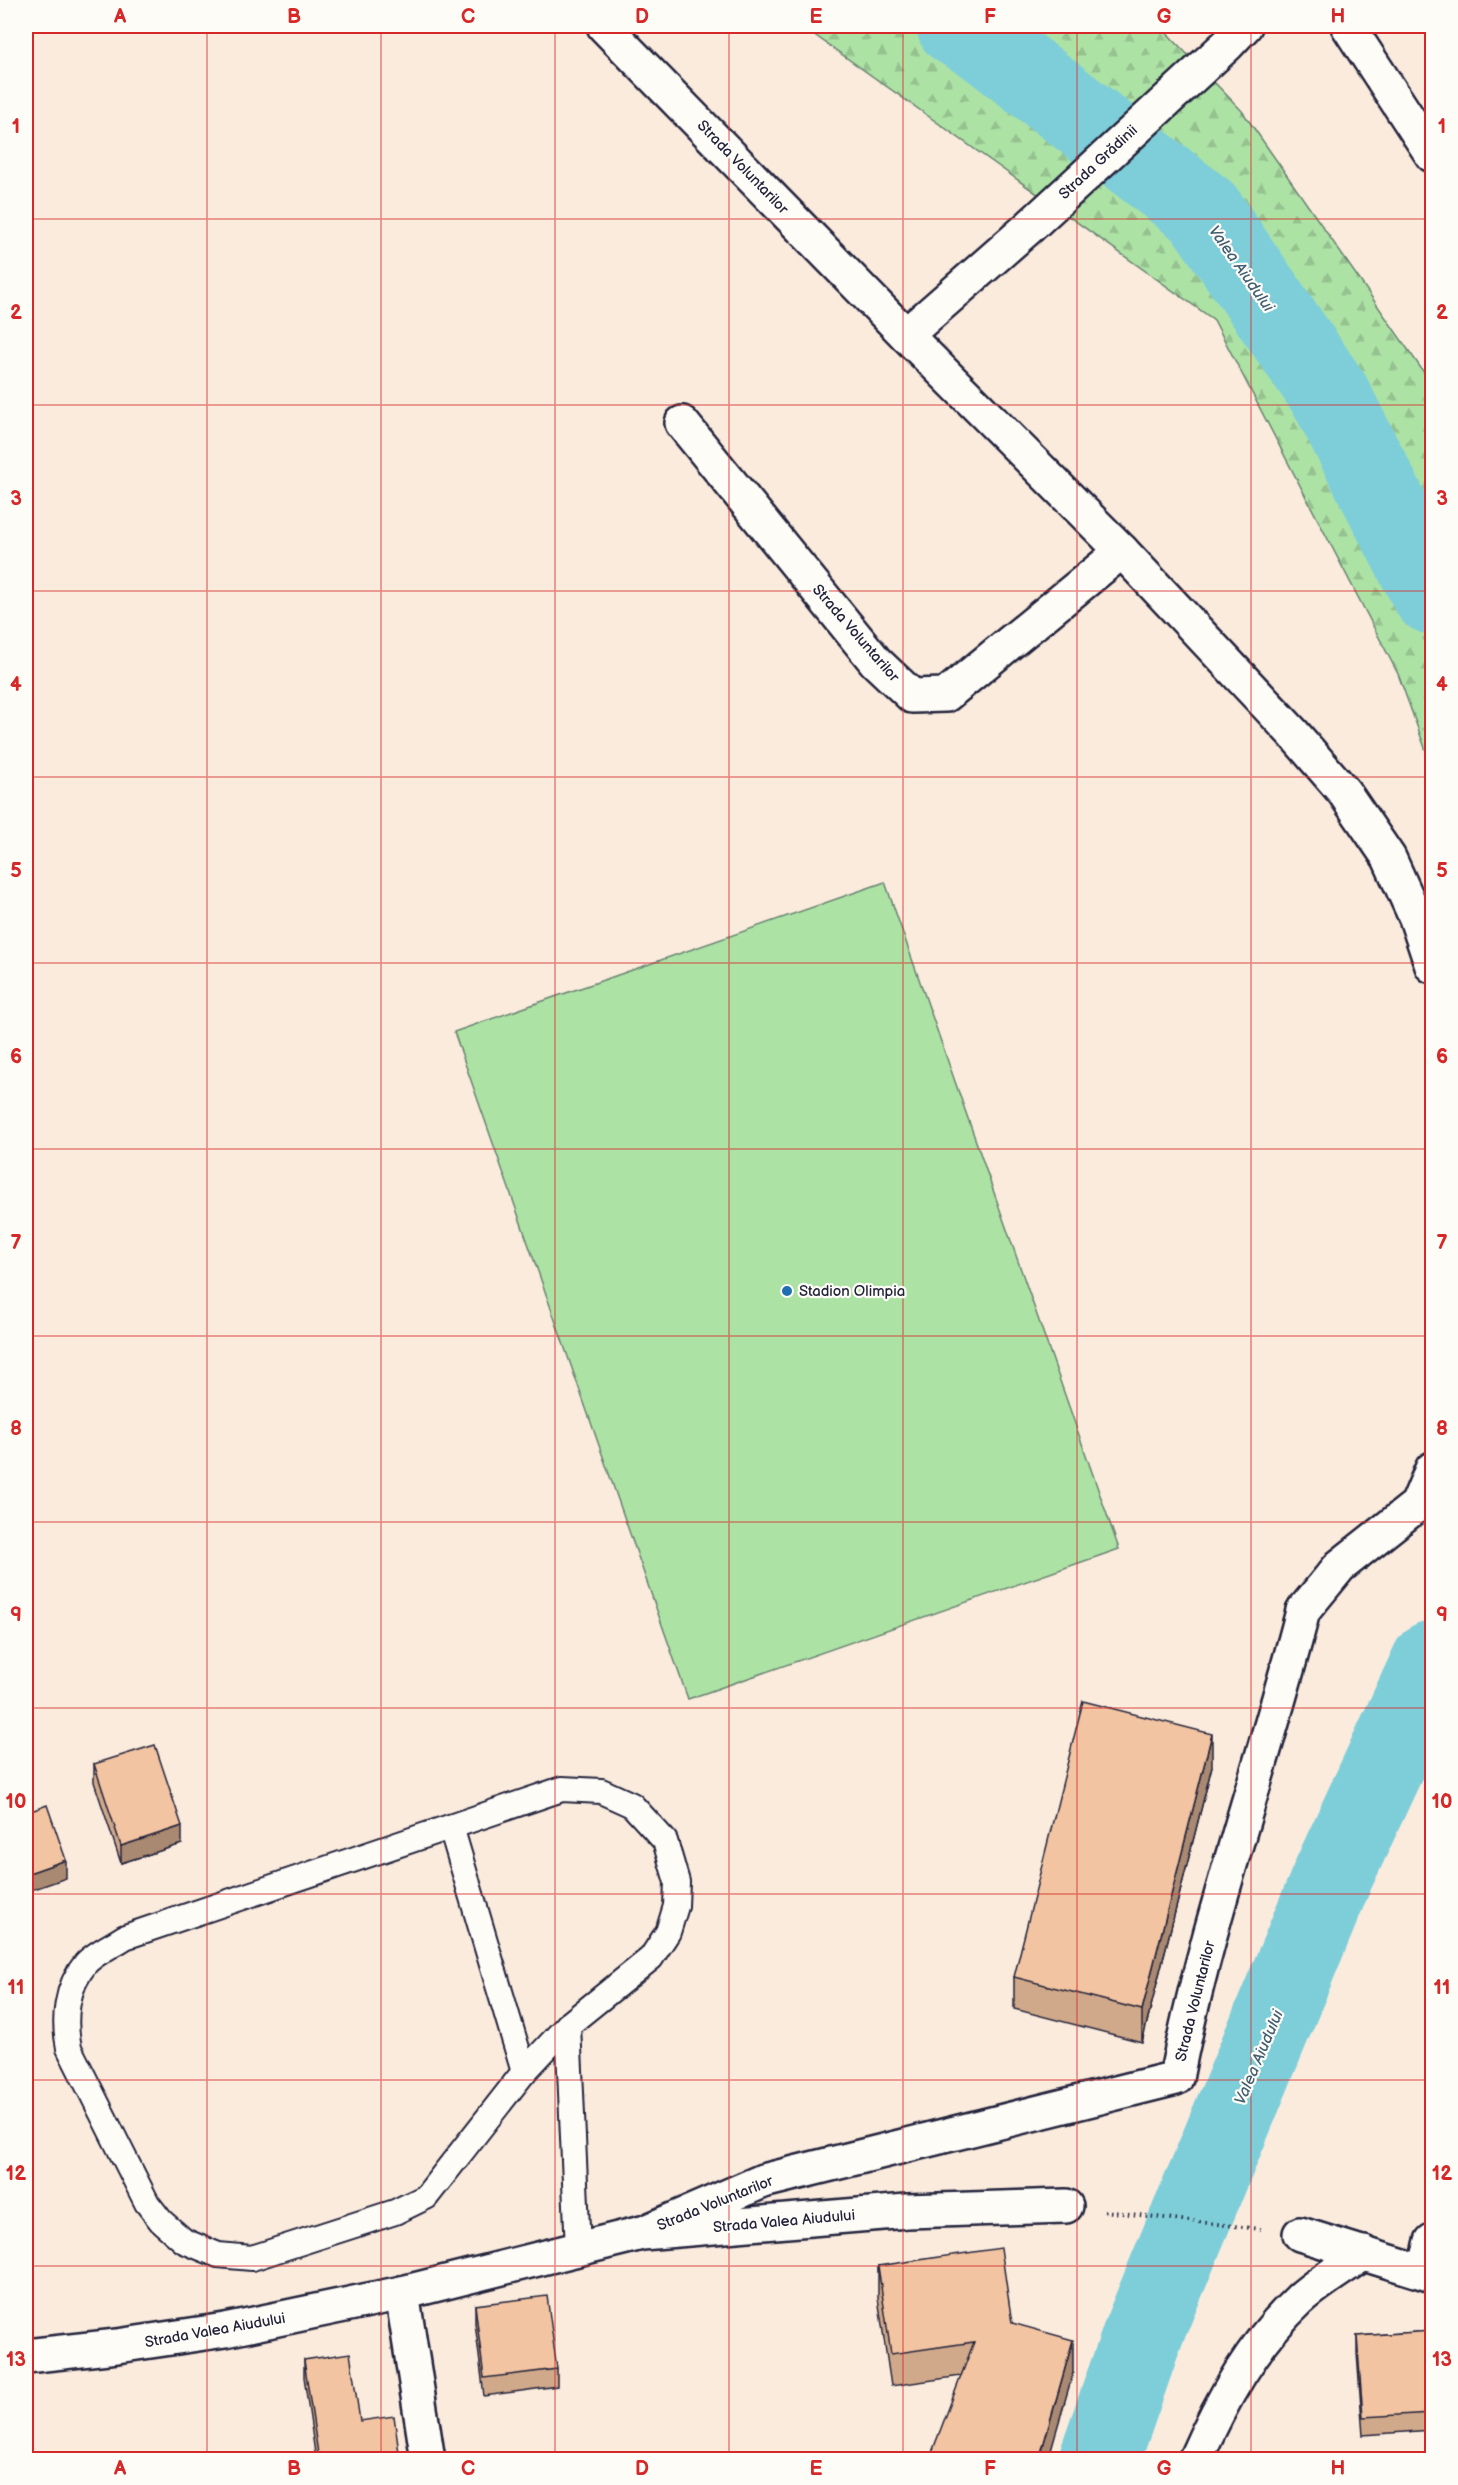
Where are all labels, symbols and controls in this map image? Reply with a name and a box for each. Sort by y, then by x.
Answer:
text: A [113,5,127,29]
text: B [287,5,301,29]
text: C [461,5,475,29]
text: D [635,5,649,29]
text: E [810,5,823,29]
text: F [984,5,996,29]
text: G [1157,5,1172,29]
text: H [1331,5,1345,29]
text: 1 [12,115,20,139]
text: 1 [1438,115,1446,139]
street label: Strada Voluntarilor [693,116,793,219]
street label: Strada Grădinii [1055,121,1142,204]
water label: Valea Aiudului [1204,222,1278,317]
text: 2 [10,301,22,325]
text: 2 [1436,301,1448,325]
text: 3 [10,487,22,511]
text: 3 [1436,487,1448,511]
street label: Strada Voluntarilor [808,580,904,687]
text: 4 [10,673,22,697]
text: 4 [1436,673,1448,697]
text: 5 [10,859,22,883]
text: 5 [1436,859,1448,883]
text: 6 [10,1045,22,1069]
text: 6 [1436,1045,1448,1069]
text: 7 [10,1231,22,1255]
text: 7 [1436,1231,1448,1255]
place label: Stadion Olimpia [799,1282,905,1301]
marker: Stadion Olimpia [780,1284,794,1298]
text: 8 [10,1417,22,1441]
text: 8 [1436,1417,1448,1441]
text: 9 [10,1603,22,1627]
text: 9 [1436,1603,1448,1627]
text: 10 [6,1790,26,1814]
text: 10 [1432,1790,1452,1814]
street label: Strada Voluntarilor [1171,1938,1220,2063]
text: 11 [8,1976,24,2000]
text: 11 [1434,1976,1450,2000]
water label: Valea Aiudului [1231,2006,1288,2108]
text: 12 [6,2162,26,2186]
text: 12 [1432,2162,1452,2186]
street label: Strada Voluntarilor [654,2171,777,2235]
street label: Strada Valea Aiudului [712,2206,856,2237]
street label: Strada Valea Aiudului [143,2309,287,2352]
text: 13 [6,2348,26,2372]
text: 13 [1432,2348,1452,2372]
text: A [113,2457,127,2481]
text: B [287,2457,301,2481]
text: C [461,2457,475,2481]
text: D [635,2457,649,2481]
text: E [810,2457,823,2481]
text: F [984,2457,996,2481]
text: G [1157,2457,1172,2481]
text: H [1331,2457,1345,2481]

